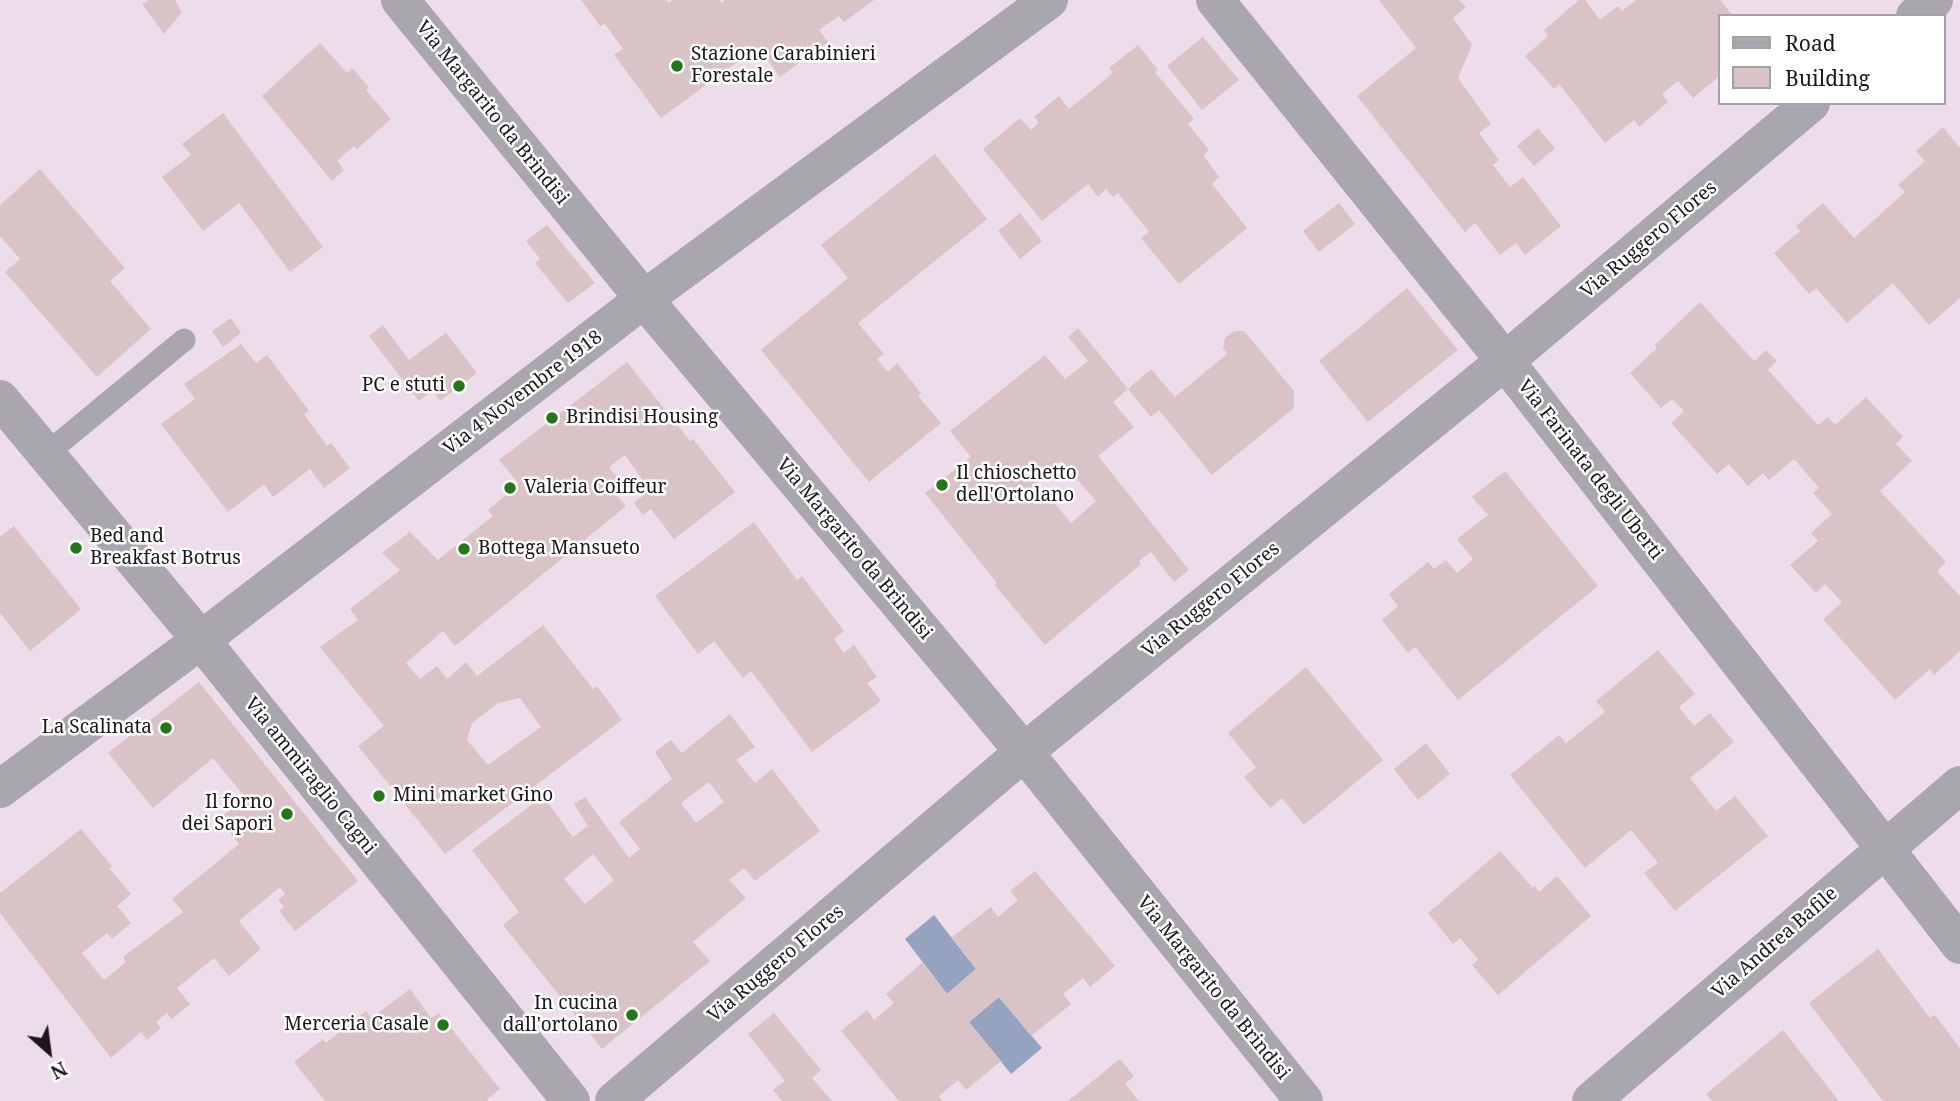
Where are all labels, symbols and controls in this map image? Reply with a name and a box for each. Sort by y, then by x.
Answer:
legend [1718,14,1946,105]
street label: Via Margarito da Brindisi [411,16,573,210]
text: Road [1785,29,1836,57]
place label: Stazione Carabinieri Forestale [691,44,876,88]
marker: Stazione Carabinieri Forestale [669,58,685,74]
text: Building [1785,64,1870,92]
street label: Via Ruggero Flores [1576,177,1722,303]
street label: Via 4 Novembre 1918 [439,326,607,460]
place label: PC e stuti [362,375,445,397]
street label: Via Farinata degli Uberti [1513,375,1667,565]
marker: PC e stuti [451,378,467,394]
place label: Brindisi Housing [566,407,718,429]
marker: Brindisi Housing [544,410,560,426]
street label: Via Margarito da Brindisi [771,454,937,644]
place label: Il chioschetto dell'Ortolano [956,463,1077,507]
place label: Valeria Coiffeur [524,477,666,499]
marker: Il chioschetto dell'Ortolano [934,477,950,493]
marker: Valeria Coiffeur [502,480,518,496]
place label: Bed and Breakfast Botrus [90,526,241,570]
place label: Bottega Mansueto [478,538,640,560]
street label: Via Ruggero Flores [1138,538,1284,662]
marker: Bed and Breakfast Botrus [68,540,84,556]
marker: Bottega Mansueto [456,541,472,557]
street label: Via ammiraglio Cagni [240,693,380,859]
place label: La Scalinata [42,717,152,739]
marker: La Scalinata [158,720,174,736]
place label: Mini market Gino [393,785,553,807]
marker: Mini market Gino [371,788,387,804]
place label: Il forno dei Sapori [181,792,273,836]
marker: Il forno dei Sapori [279,806,295,822]
street label: Via Andrea Bafile [1708,882,1842,1004]
street label: Via Margarito da Brindisi [1132,891,1294,1085]
street label: Via Ruggero Flores [703,901,849,1027]
place label: In cucina dall'ortolano [503,993,618,1037]
marker: In cucina dall'ortolano [624,1007,640,1023]
place label: Merceria Casale [284,1014,429,1036]
north arrow [14,1017,84,1087]
marker: Merceria Casale [435,1017,451,1033]
text: N [46,1056,72,1086]

